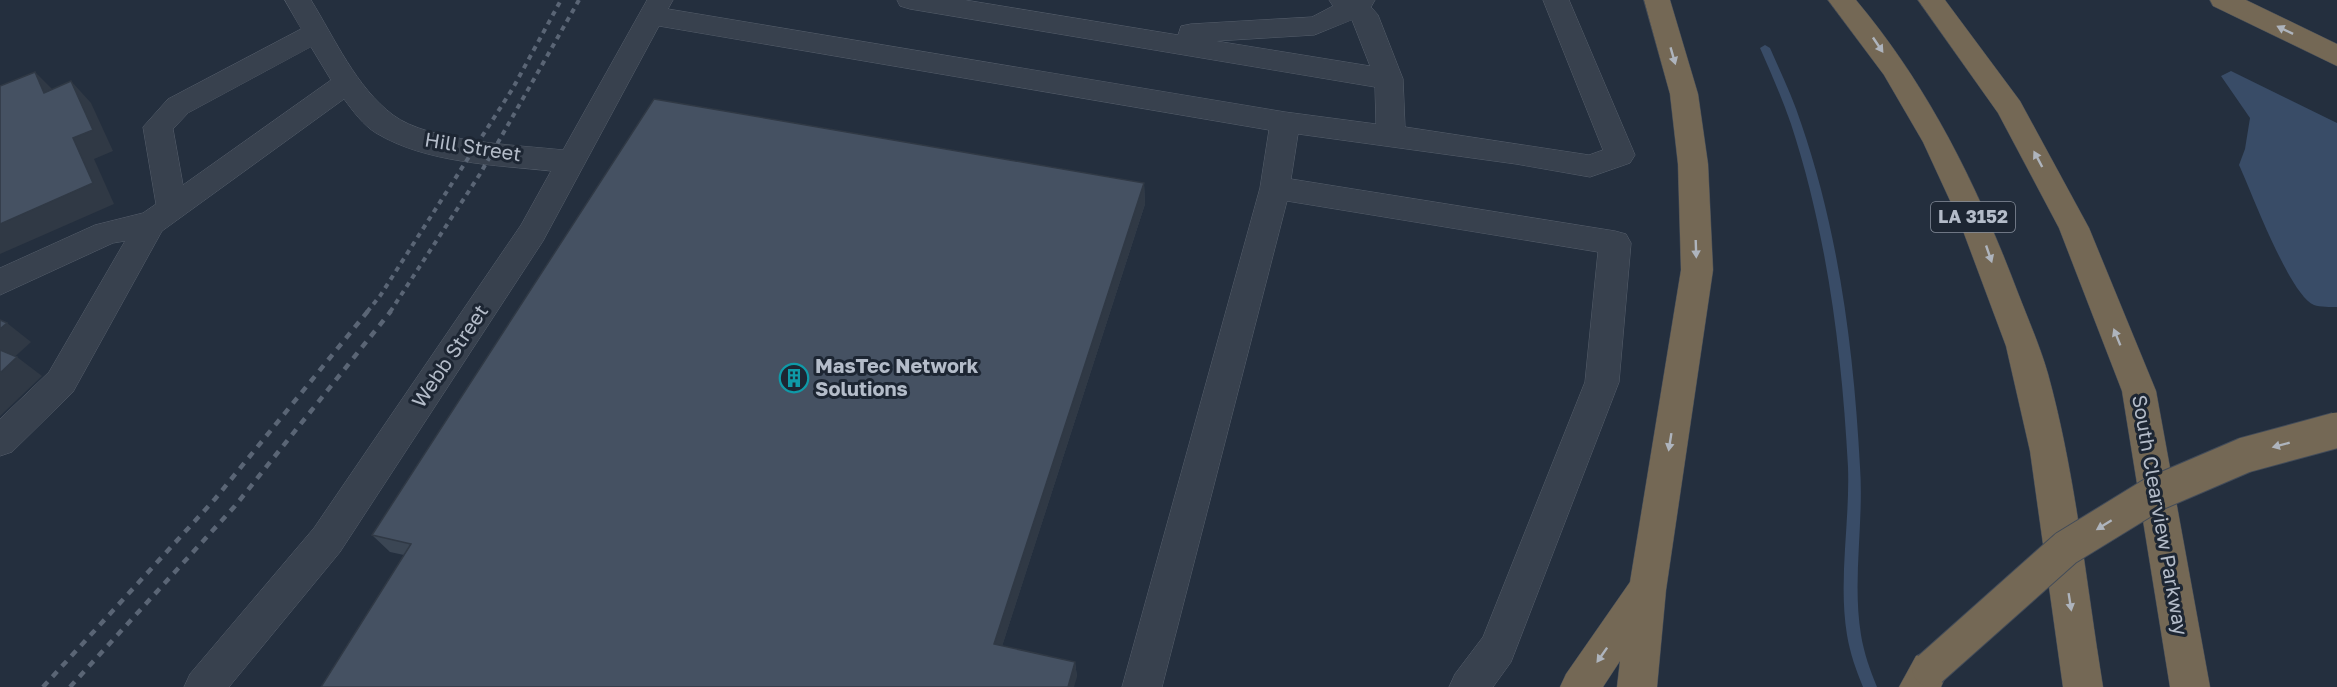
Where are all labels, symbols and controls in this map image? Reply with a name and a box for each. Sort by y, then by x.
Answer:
one-way arrow [2276,26,2293,35]
one-way arrow [1872,37,1883,53]
one-way arrow [1669,47,1678,65]
street label: Hill Street [423,127,523,165]
one-way arrow [2033,150,2043,167]
road number: LA 3152 [1931,202,2015,232]
one-way arrow [1691,240,1701,259]
one-way arrow [1984,245,1994,263]
street label: Webb Street [406,299,492,411]
one-way arrow [2112,328,2122,346]
place label: MasTec Network Solutions [815,353,979,400]
building icon: MasTec Network Solutions [778,362,810,394]
street label: South Clearview Parkway [2128,393,2194,637]
one-way arrow [1665,433,1674,452]
one-way arrow [2271,441,2289,450]
one-way arrow [2096,519,2112,530]
one-way arrow [2066,593,2075,612]
one-way arrow [1596,646,1608,662]

